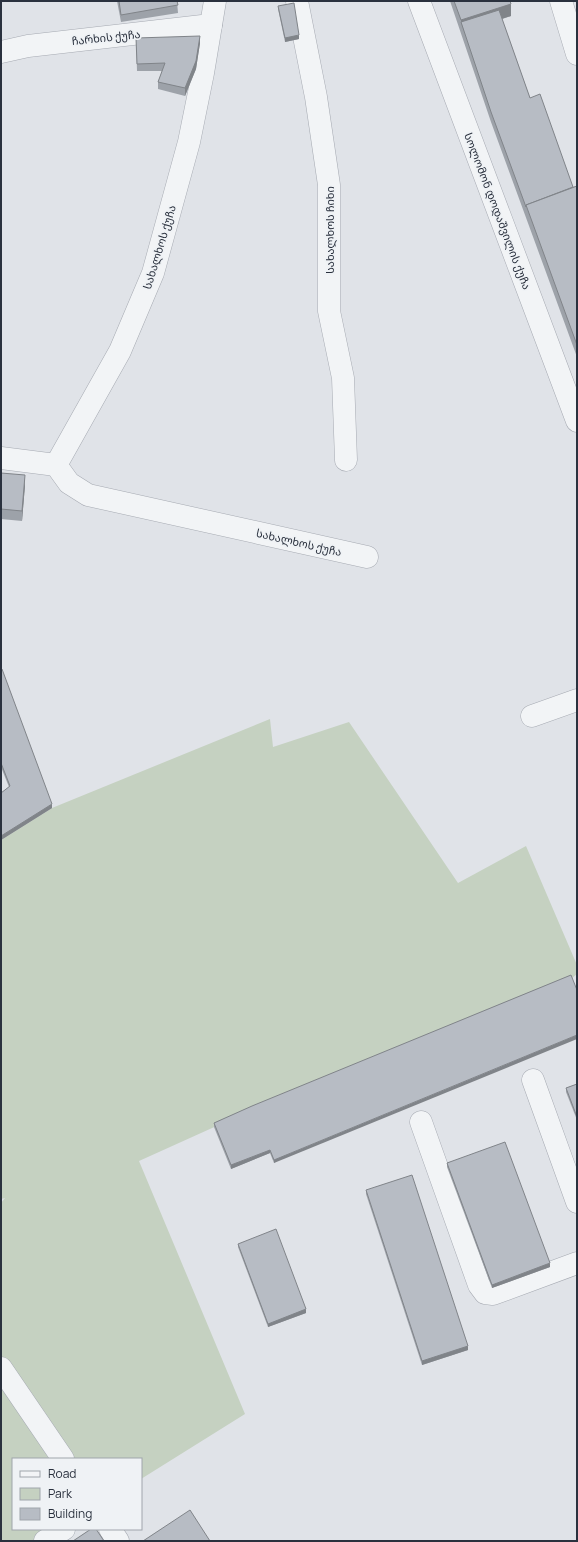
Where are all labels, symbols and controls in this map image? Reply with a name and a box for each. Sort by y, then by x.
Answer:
street label: ჩარხის ქუჩა [71,26,141,48]
street label: სოლომონ დოდაშვილის ქუჩა [461,130,535,292]
street label: სახალხოს ჩიხი [322,186,337,274]
street label: სახალხოს ქუჩა [139,203,179,291]
street label: სახალხოს ქუჩა [255,525,343,559]
legend [12,1458,142,1530]
text: Road [48,1465,76,1482]
text: Park [48,1485,73,1502]
text: Building [48,1505,92,1522]

